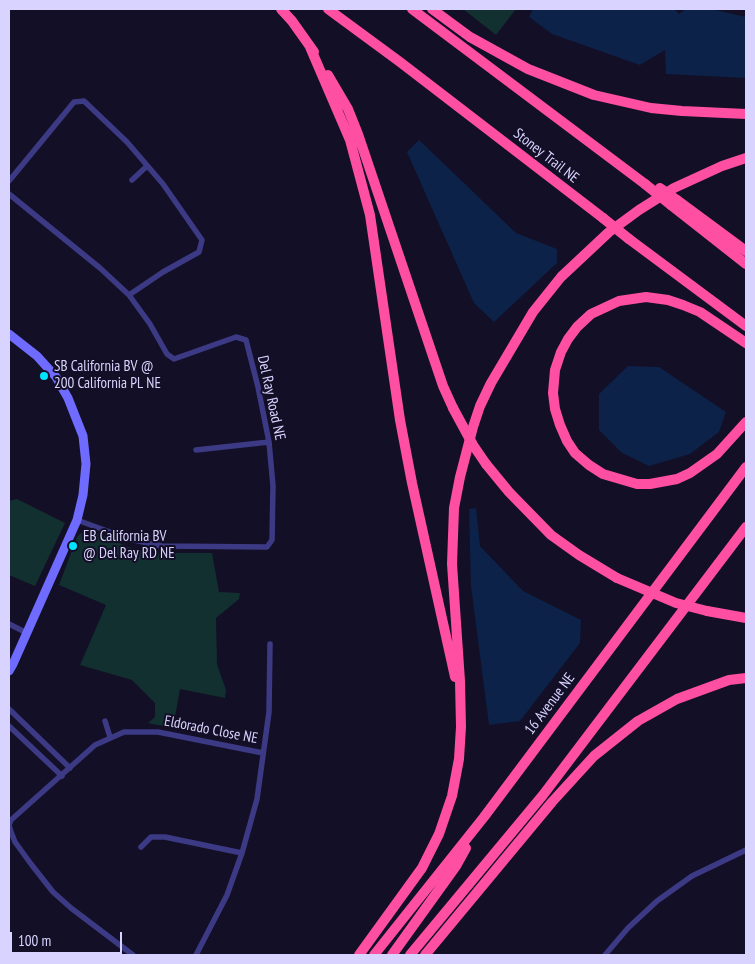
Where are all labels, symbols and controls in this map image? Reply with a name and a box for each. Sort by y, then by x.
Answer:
street label: Stoney Trail NE [510,125,582,187]
street label: Del Ray Road NE [253,354,289,442]
place label: SB California BV @ 200 California PL NE [54,358,161,393]
marker: SB California BV @ 200 California PL NE [38,370,50,382]
place label: EB California BV @ Del Ray RD NE [83,528,175,563]
marker: EB California BV @ Del Ray RD NE [67,540,79,552]
street label: 16 Avenue NE [521,670,579,738]
street label: Eldorado Close NE [163,712,259,748]
scale bar [12,922,125,954]
text: 100 m [18,931,51,950]

